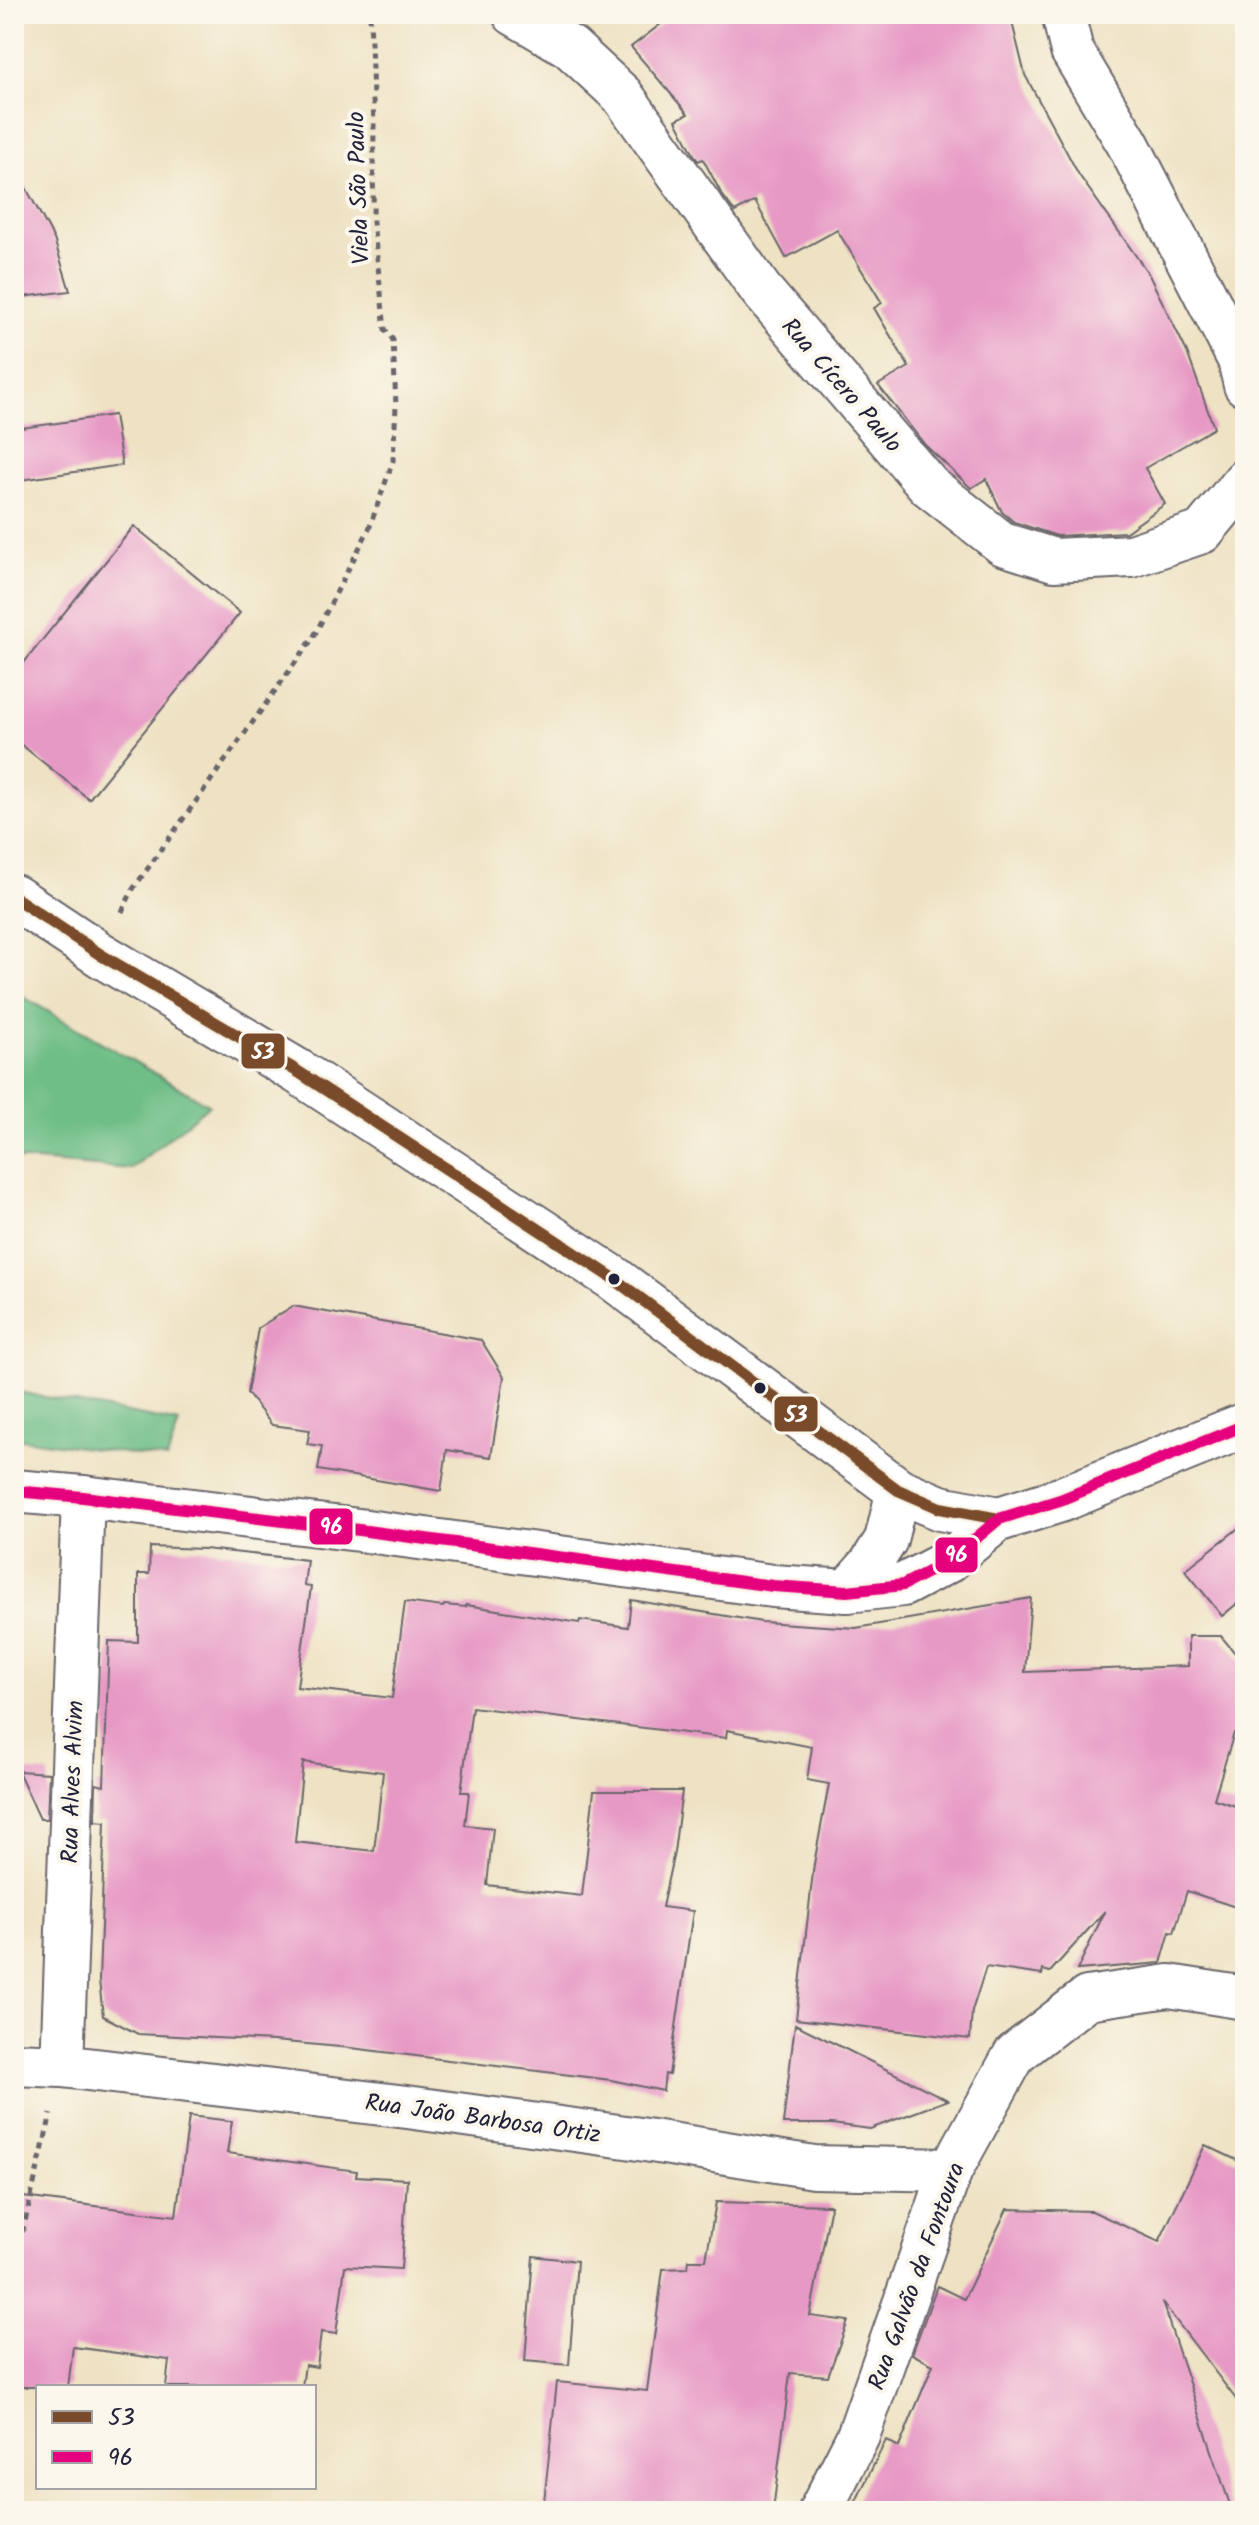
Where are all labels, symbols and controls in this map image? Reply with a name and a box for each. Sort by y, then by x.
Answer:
street label: Viela São Paulo [337,111,382,265]
street label: Rua Cícero Paulo [771,309,911,463]
line badge: 53 [240,1032,286,1070]
text: 53 [250,1036,275,1071]
unlabelled marker [606,1271,622,1287]
unlabelled marker [752,1380,768,1396]
line badge: 53 [773,1395,819,1433]
text: 53 [783,1399,808,1434]
line badge: 96 [308,1507,354,1546]
text: 96 [319,1511,343,1546]
line badge: 96 [934,1536,979,1574]
text: 96 [944,1539,968,1574]
street label: Rua Alves Alvim [51,1700,96,1864]
street label: Rua João Barbosa Ortiz [362,2084,603,2155]
street label: Rua Galvão da Fontoura [858,2157,977,2396]
legend [36,2385,316,2489]
text: 53 [108,2399,135,2438]
text: 96 [108,2439,133,2478]

